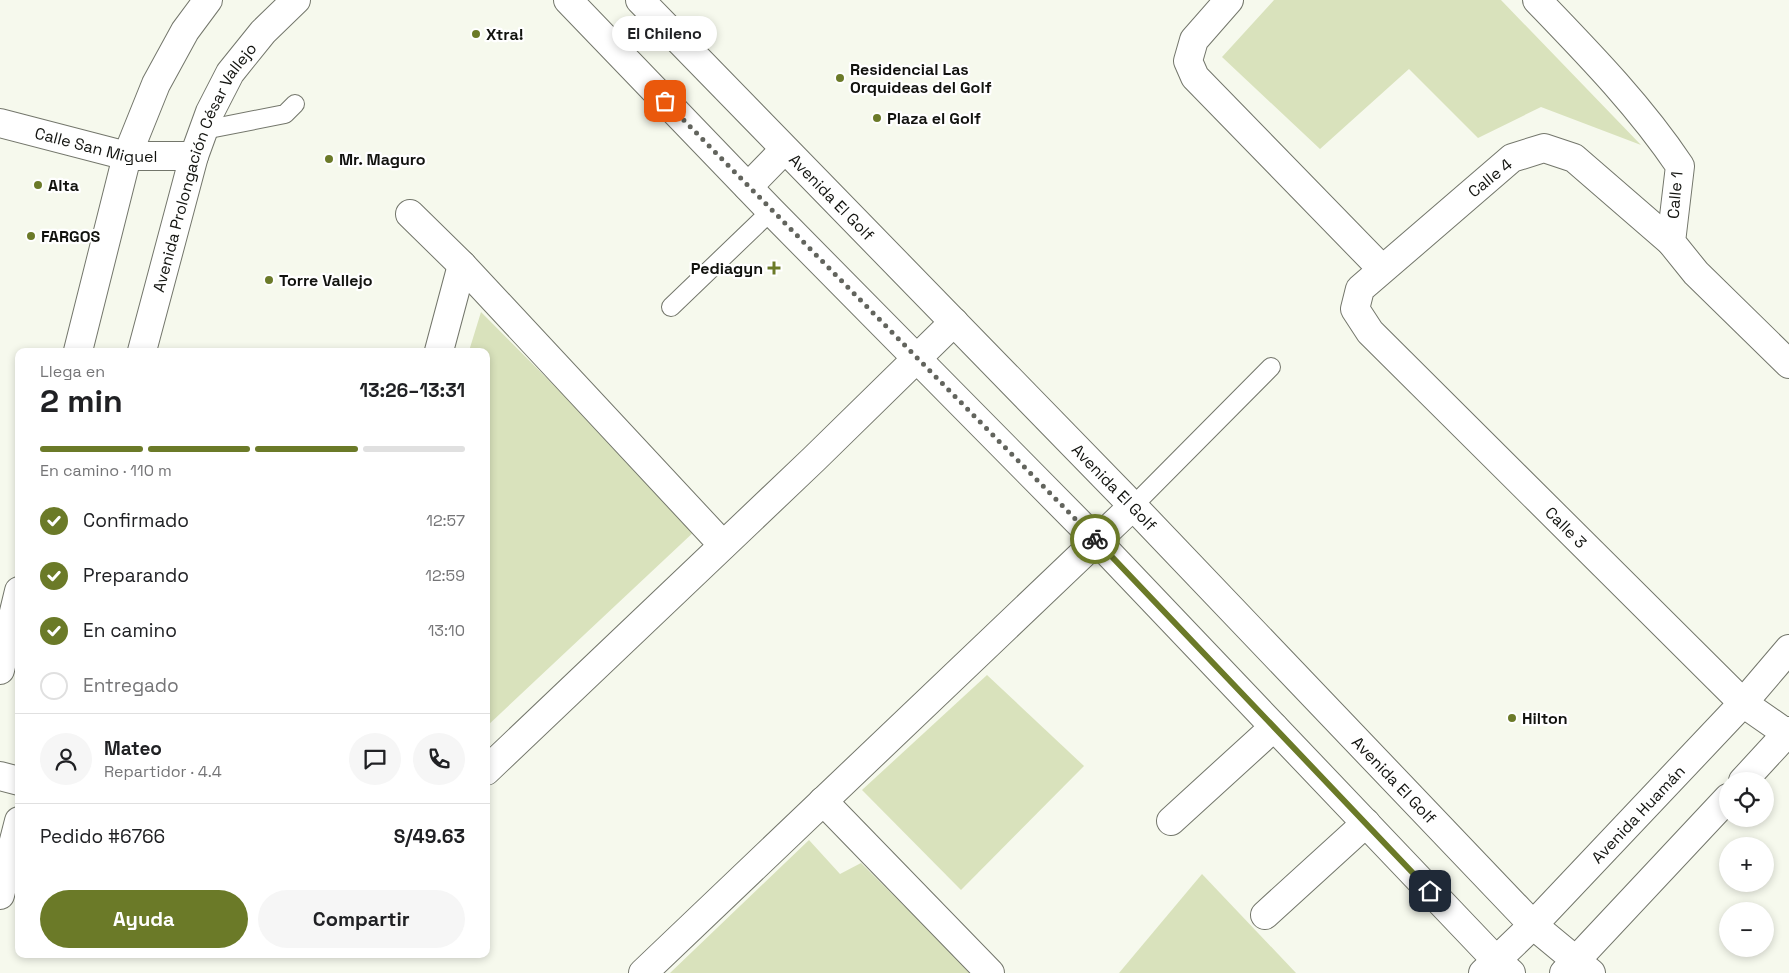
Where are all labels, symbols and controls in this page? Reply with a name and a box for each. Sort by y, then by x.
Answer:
callout: El Chileno [612,16,718,51]
text: El Chileno [627,23,702,44]
place label: Xtra! [486,24,523,45]
marker: Xtra! [470,28,482,40]
street label: Avenida Prolongación César Vallejo [148,38,261,295]
place label: Residencial Las Orquideas del Golf [850,59,992,98]
marker: Residencial Las Orquideas del Golf [834,72,846,84]
pin [644,80,686,122]
icon: bag [651,87,679,115]
place label: Plaza el Golf [887,108,981,129]
marker: Plaza el Golf [871,112,883,124]
street label: Calle San Miguel [33,122,157,167]
place label: Mr. Maguro [339,149,426,170]
street label: Avenida El Golf [785,149,879,245]
marker: Mr. Maguro [323,153,335,165]
street label: Calle 4 [1464,154,1516,202]
street label: Calle 1 [1662,170,1688,220]
place label: Alta [48,175,79,196]
marker: Alta [32,179,44,191]
place label: FARGOS [41,226,101,247]
marker: FARGOS [25,230,37,242]
place label: Pediagyn [691,258,763,279]
marker: Pediagyn [767,261,781,275]
place label: Torre Vallejo [279,270,373,291]
marker: Torre Vallejo [263,274,275,286]
text: Llega en [40,361,105,382]
text: 13:26–13:31 [359,378,465,403]
text: 2 min [40,381,123,421]
street label: Avenida El Golf [1067,439,1162,535]
text: En camino · 110 m [40,460,172,481]
street label: Calle 3 [1541,502,1592,552]
icon: check [40,507,68,535]
text: Confirmado [83,508,189,533]
text: 12:57 [426,510,465,531]
courier [1070,514,1120,564]
icon: bike [1081,525,1109,553]
icon: check [40,562,68,590]
text: Preparando [83,563,189,588]
text: 12:59 [425,565,465,586]
icon: check [40,617,68,645]
text: En camino [83,618,177,643]
text: 13:10 [428,620,465,641]
text: Entregado [83,673,179,698]
place label: Hilton [1522,708,1568,729]
marker: Hilton [1506,712,1518,724]
street label: Avenida El Golf [1348,732,1441,828]
button: person [40,733,92,785]
button: chat [349,733,401,785]
button: phone [413,733,465,785]
text: Mateo [104,736,162,761]
text: Repartidor · 4.4 [104,761,222,782]
street label: Avenida Huamán [1587,761,1689,868]
map controls [1719,772,1774,957]
button: locate [1719,772,1774,827]
text: Pedido #6766 [40,824,165,849]
text: S/49.63 [394,824,465,849]
button: + [1719,837,1774,892]
pin [1409,870,1451,912]
icon: home [1416,877,1444,905]
button: Ayuda [40,890,248,948]
button: Compartir [258,890,465,948]
button: − [1719,902,1774,957]

